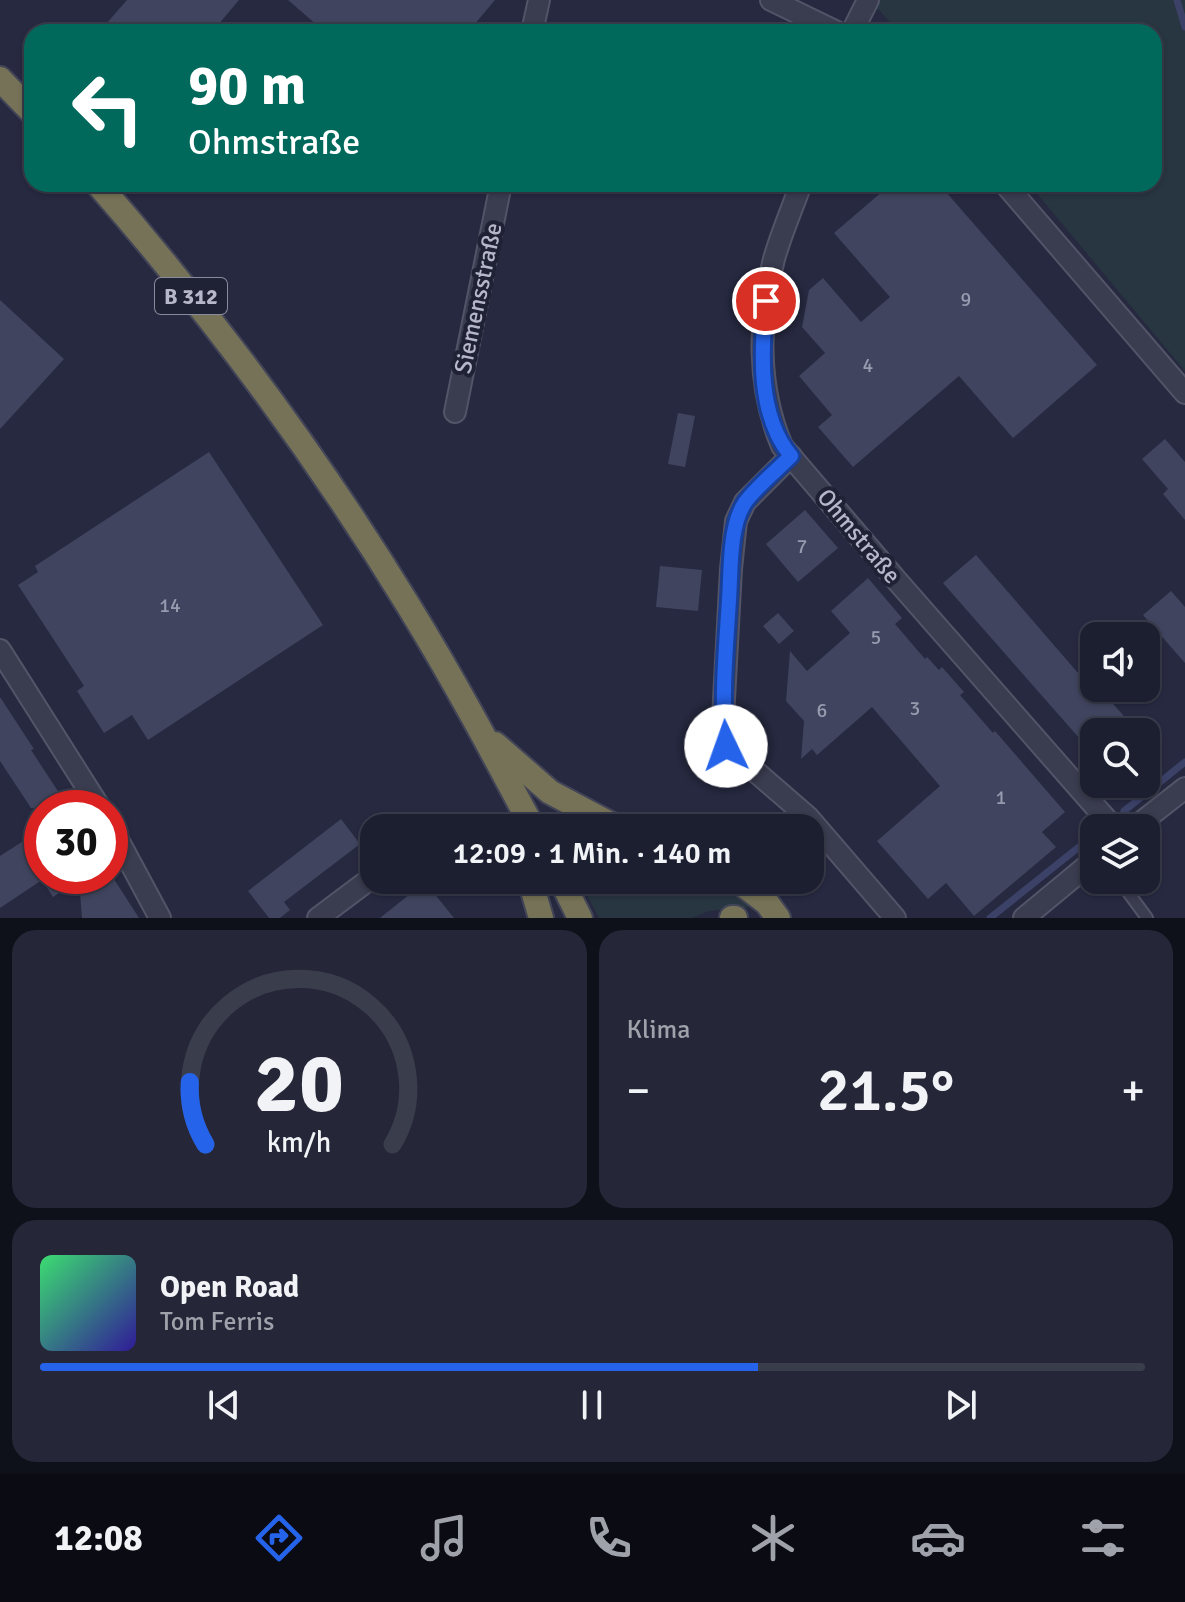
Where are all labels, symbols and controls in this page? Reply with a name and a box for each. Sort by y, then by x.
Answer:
text: 90 m [188,51,306,120]
icon: left [56,56,160,160]
text: Ohmstraße [188,120,360,165]
street label: Siemensstraße [447,220,509,376]
pin [732,267,800,335]
road number: B 312 [155,278,227,314]
icon: arrive [744,279,788,323]
house number: 9 [961,287,971,312]
house number: 4 [863,353,874,378]
street label: Ohmstraße [811,482,907,590]
house number: 7 [797,534,807,559]
house number: 14 [159,593,181,618]
map controls [1080,622,1160,894]
button: sound [1080,622,1160,702]
house number: 5 [871,625,881,650]
house number: 3 [910,696,920,721]
house number: 6 [817,698,827,723]
position arrow [684,704,768,788]
button: search [1080,718,1160,798]
house number: 1 [996,785,1006,810]
speed limit sign: 30 [24,790,128,894]
button: layers [1080,814,1160,894]
text: 12:09 · 1 Min. · 140 m [453,835,731,872]
text: Klima [627,1014,690,1046]
text: 20 [254,1033,344,1135]
text: 21.5° [817,1054,954,1128]
text: − [627,1064,650,1118]
text: + [1121,1064,1145,1118]
text: km/h [267,1125,332,1160]
text: Open Road [160,1269,299,1306]
text: Tom Ferris [160,1306,274,1338]
icon: previous [202,1383,246,1427]
icon: pause [570,1383,614,1427]
icon: next [939,1383,983,1427]
icon: directions [251,1510,307,1566]
icon: music [416,1510,472,1566]
icon: phone [581,1510,637,1566]
icon: climate [745,1510,801,1566]
icon: car [910,1510,966,1566]
icon: filters [1075,1510,1131,1566]
text: 12:08 [54,1516,143,1561]

